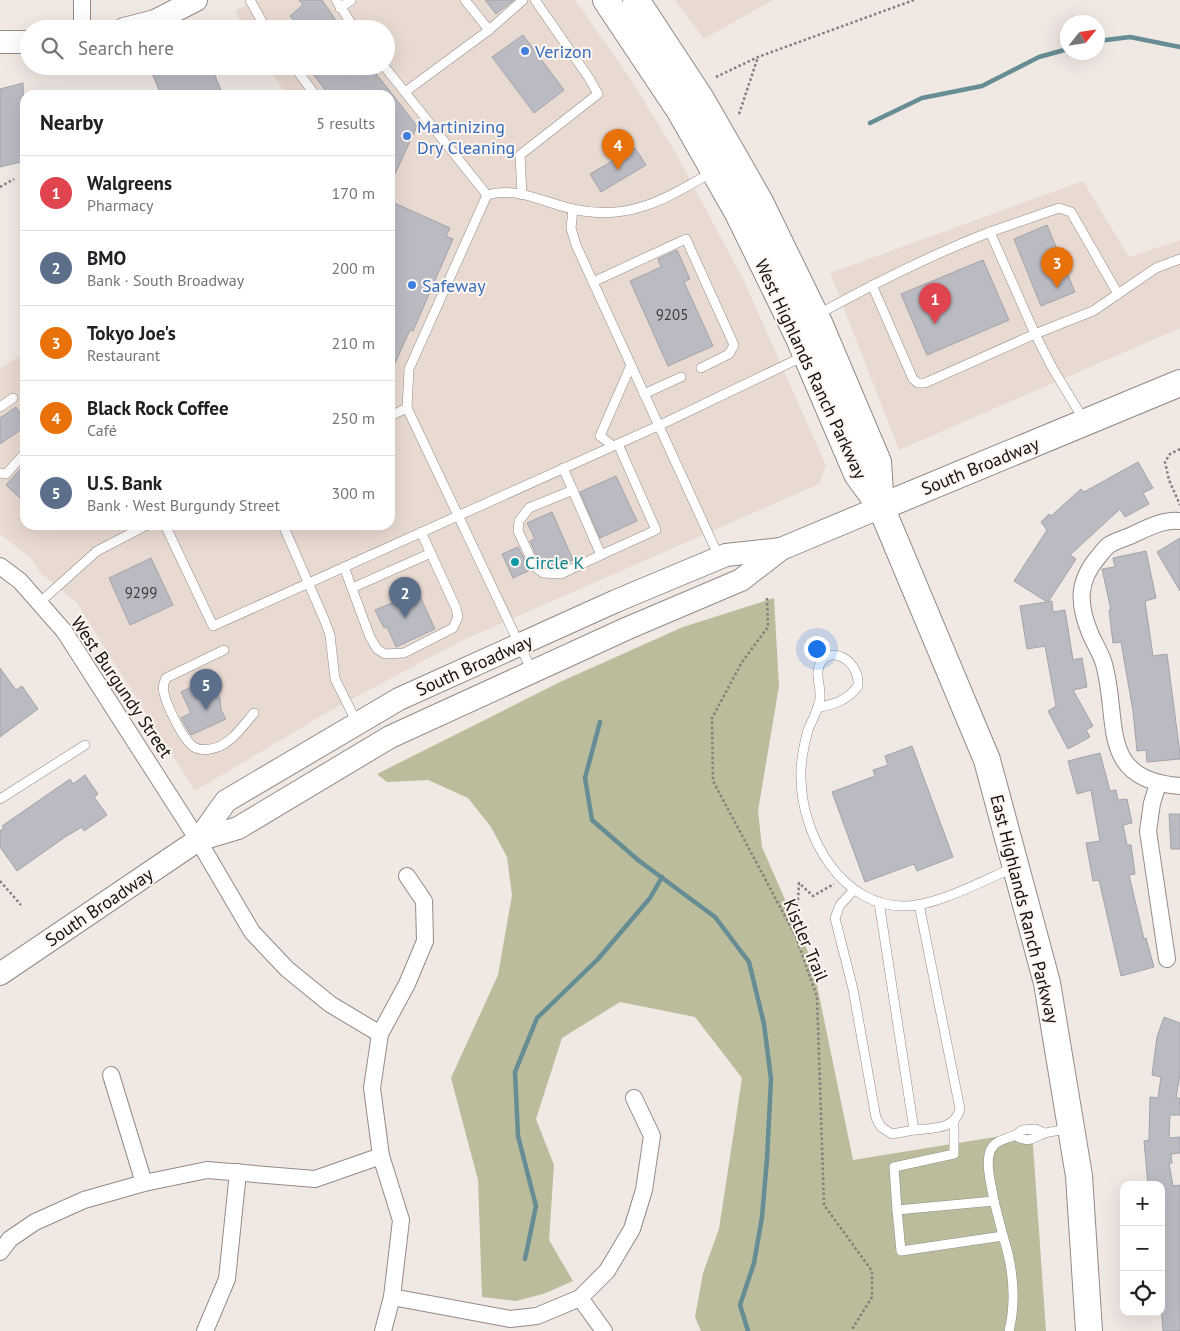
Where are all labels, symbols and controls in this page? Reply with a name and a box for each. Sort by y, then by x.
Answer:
north arrow [1060,15,1105,60]
search box [20,20,395,75]
icon: search [38,34,66,62]
text: Search here [78,36,174,60]
place label: Verizon [534,40,592,63]
marker: Verizon [519,45,531,57]
text: Nearby [40,109,103,136]
text: 5 results [316,113,375,133]
place label: Martinizing Dry Cleaning [417,115,515,159]
pin: 4 [602,129,634,170]
marker: Martinizing Dry Cleaning [401,130,413,142]
text: Walgreens [87,171,172,195]
text: 1 [51,183,61,203]
text: 170 m [332,183,375,203]
text: Pharmacy [87,195,153,215]
text: BMO [87,246,126,270]
pin: 3 [1041,247,1073,288]
street label: West Highlands Ranch Parkway [750,255,872,483]
text: 2 [51,258,61,278]
text: 200 m [332,258,375,278]
text: Bank · South Broadway [87,270,244,290]
place label: Safeway [422,274,486,297]
marker: Safeway [406,279,418,291]
pin: 1 [919,283,951,324]
house number: 9205 [656,305,688,324]
text: Tokyo Joe's [87,321,176,345]
text: 3 [51,333,61,353]
text: 210 m [332,333,375,353]
text: Restaurant [87,345,160,365]
text: Black Rock Coffee [87,396,229,420]
text: 4 [51,408,61,428]
text: 250 m [332,408,375,428]
text: Café [87,420,117,440]
street label: South Broadway [918,432,1043,500]
text: U.S. Bank [87,471,162,495]
text: 5 [51,483,61,503]
text: 300 m [332,483,375,503]
text: Bank · West Burgundy Street [87,495,280,515]
place label: Circle K [525,551,585,574]
marker: Circle K [509,556,521,568]
pin: 2 [389,577,421,618]
house number: 9299 [125,583,157,602]
street label: West Burgundy Street [66,612,178,762]
street label: South Broadway [412,629,536,701]
your location [804,636,830,662]
pin: 5 [190,669,222,710]
street label: East Highlands Ranch Parkway [985,792,1065,1027]
street label: South Broadway [41,862,158,952]
street label: Kistler Trail [778,895,834,985]
map controls [1120,1181,1165,1316]
button: + [1120,1181,1165,1226]
button: − [1120,1226,1165,1271]
button: locate [1120,1271,1165,1316]

